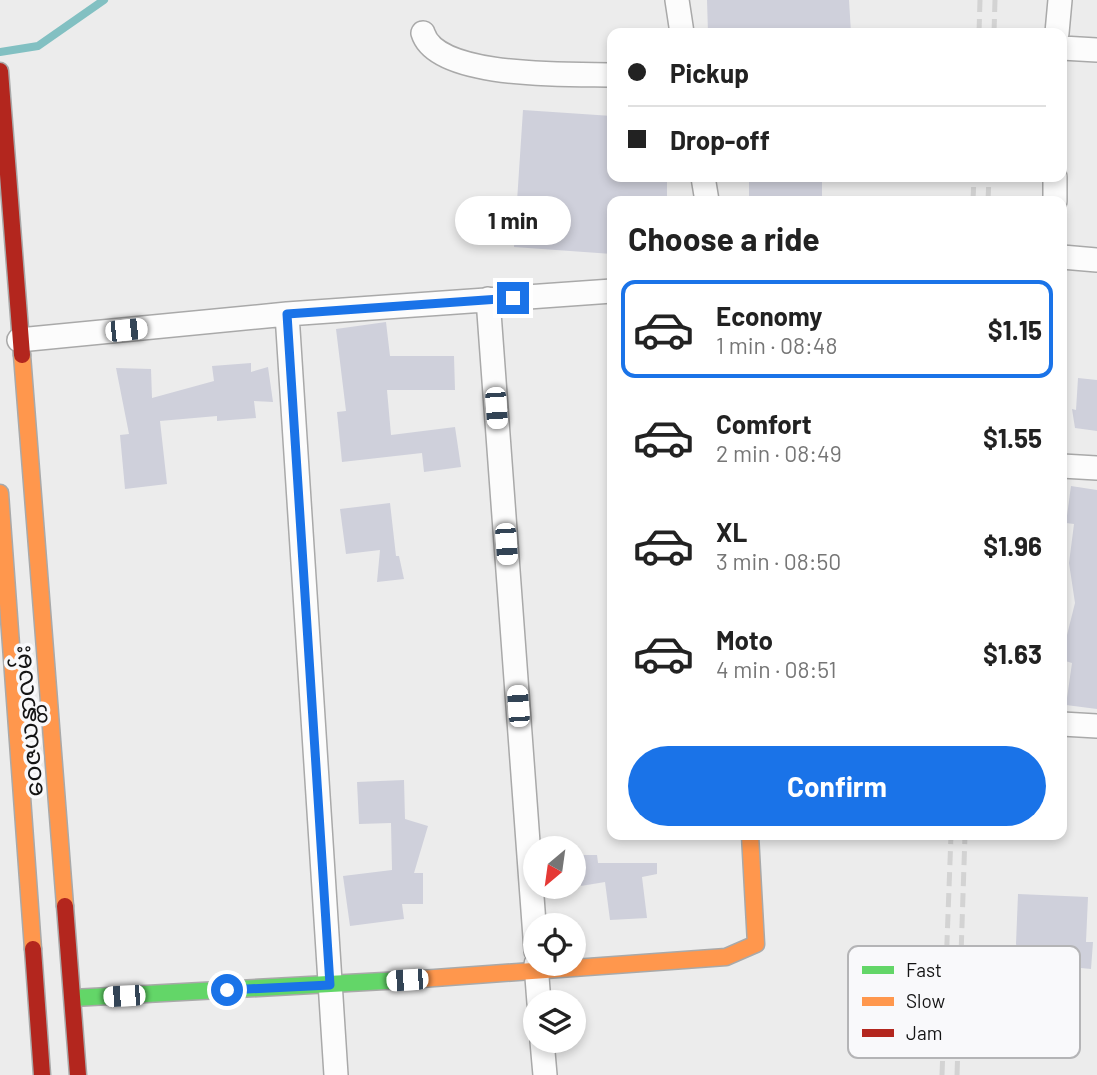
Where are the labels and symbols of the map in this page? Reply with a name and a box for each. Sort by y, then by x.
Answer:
callout: 1 min [455,196,571,246]
route end [497,282,529,314]
car [105,317,148,343]
car [485,386,508,430]
car [495,522,518,566]
street label: ဝေဇယန္တာလမ်း [6,643,54,798]
car [507,684,530,728]
north arrow [523,836,586,900]
legend [848,946,1080,1058]
text: Fast [906,958,942,981]
car [386,968,429,992]
route start [211,974,243,1006]
car [103,984,146,1008]
text: Slow [906,989,945,1012]
text: Jam [906,1021,942,1044]

